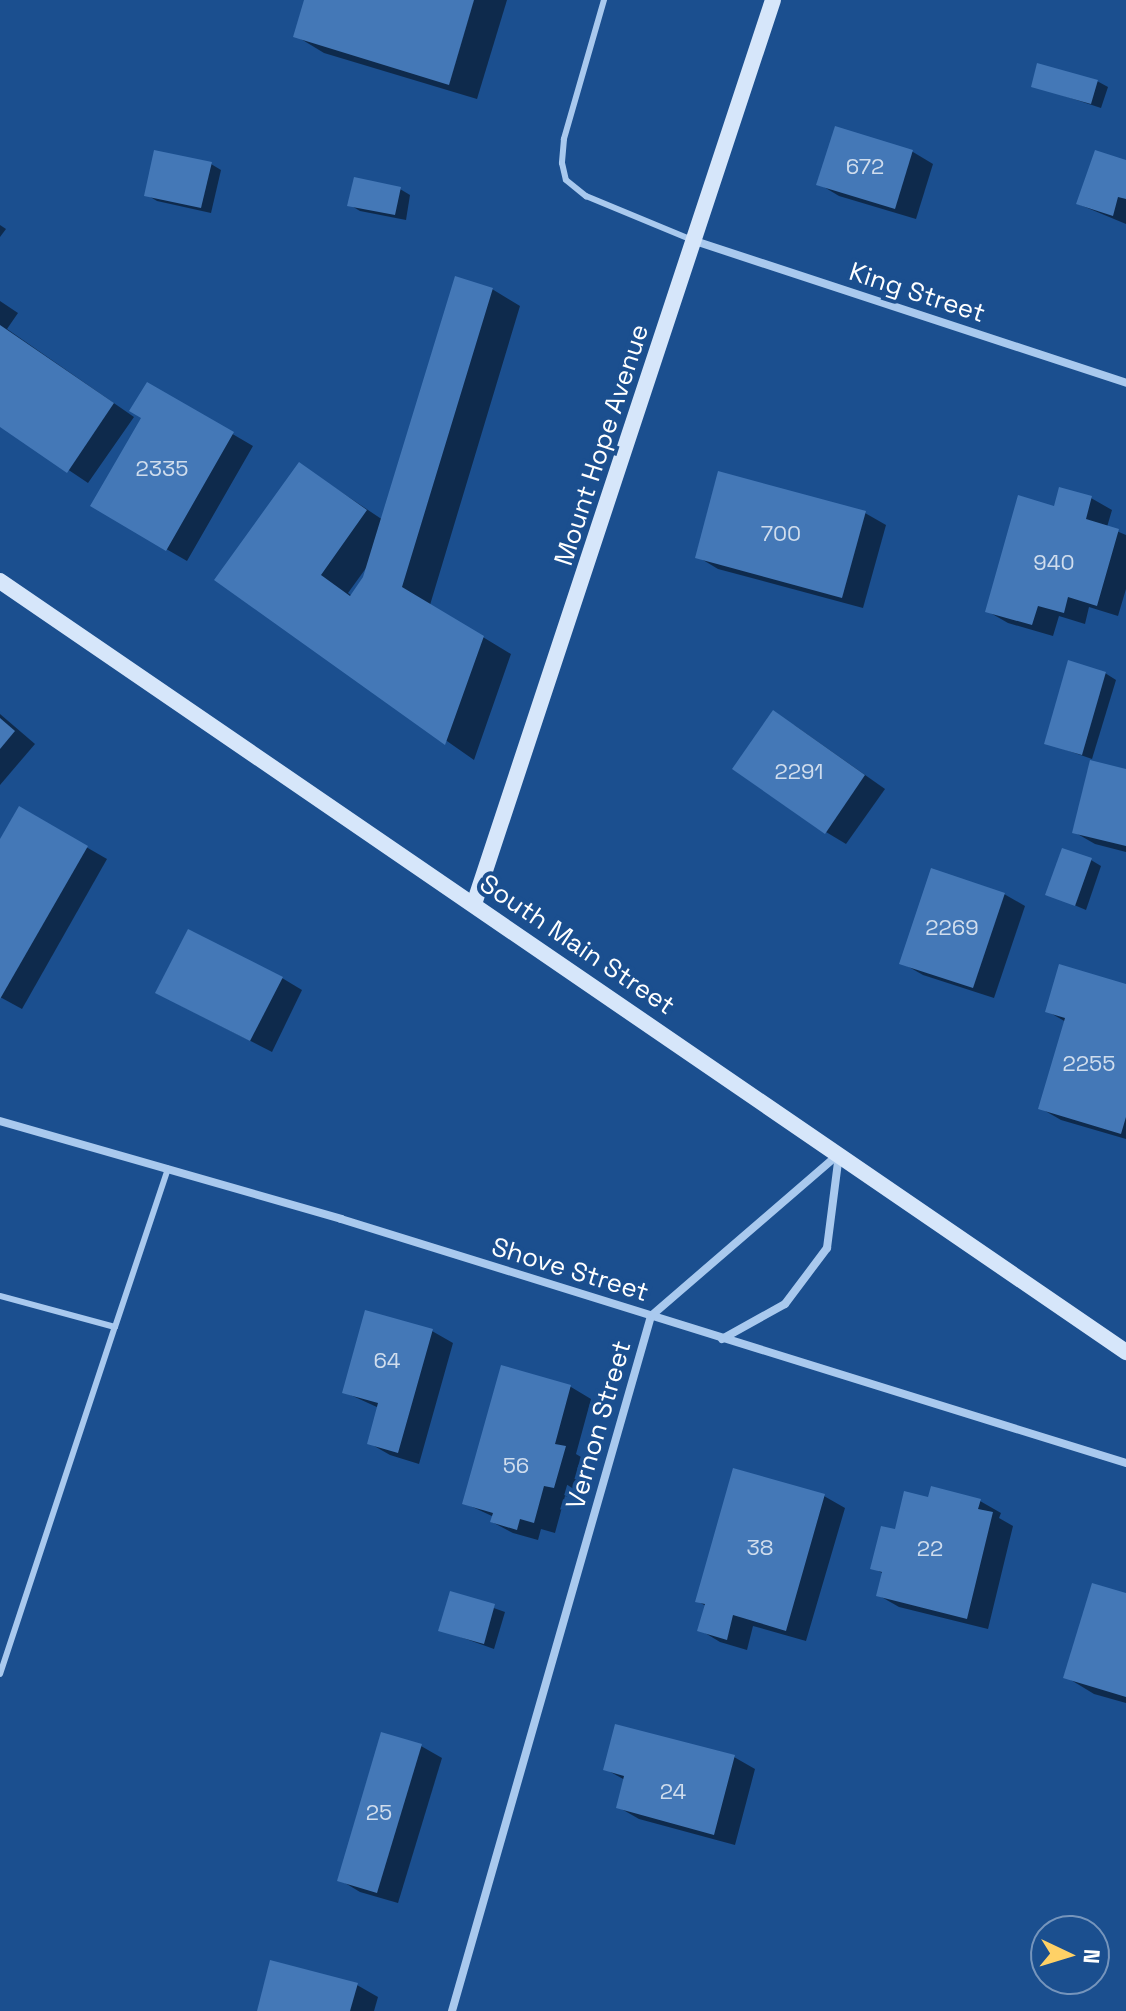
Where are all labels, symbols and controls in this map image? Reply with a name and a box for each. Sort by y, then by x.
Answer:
house number: 672 [846,154,884,180]
street label: King Street [845,256,989,330]
street label: Mount Hope Avenue [548,320,656,570]
house number: 2335 [136,456,188,482]
house number: 700 [761,521,801,547]
house number: 940 [1033,550,1075,576]
house number: 2291 [774,759,824,785]
street label: South Main Street [474,868,680,1022]
house number: 2269 [925,915,979,941]
house number: 2255 [1063,1051,1115,1077]
street label: Shove Street [488,1231,652,1309]
street label: Vernon Street [560,1337,638,1513]
house number: 64 [373,1348,401,1374]
house number: 56 [503,1453,529,1479]
house number: 38 [747,1535,773,1561]
house number: 22 [917,1536,943,1562]
house number: 24 [660,1779,686,1805]
house number: 25 [366,1800,392,1826]
north arrow [1030,1915,1110,1995]
text: N [1077,1948,1106,1965]

